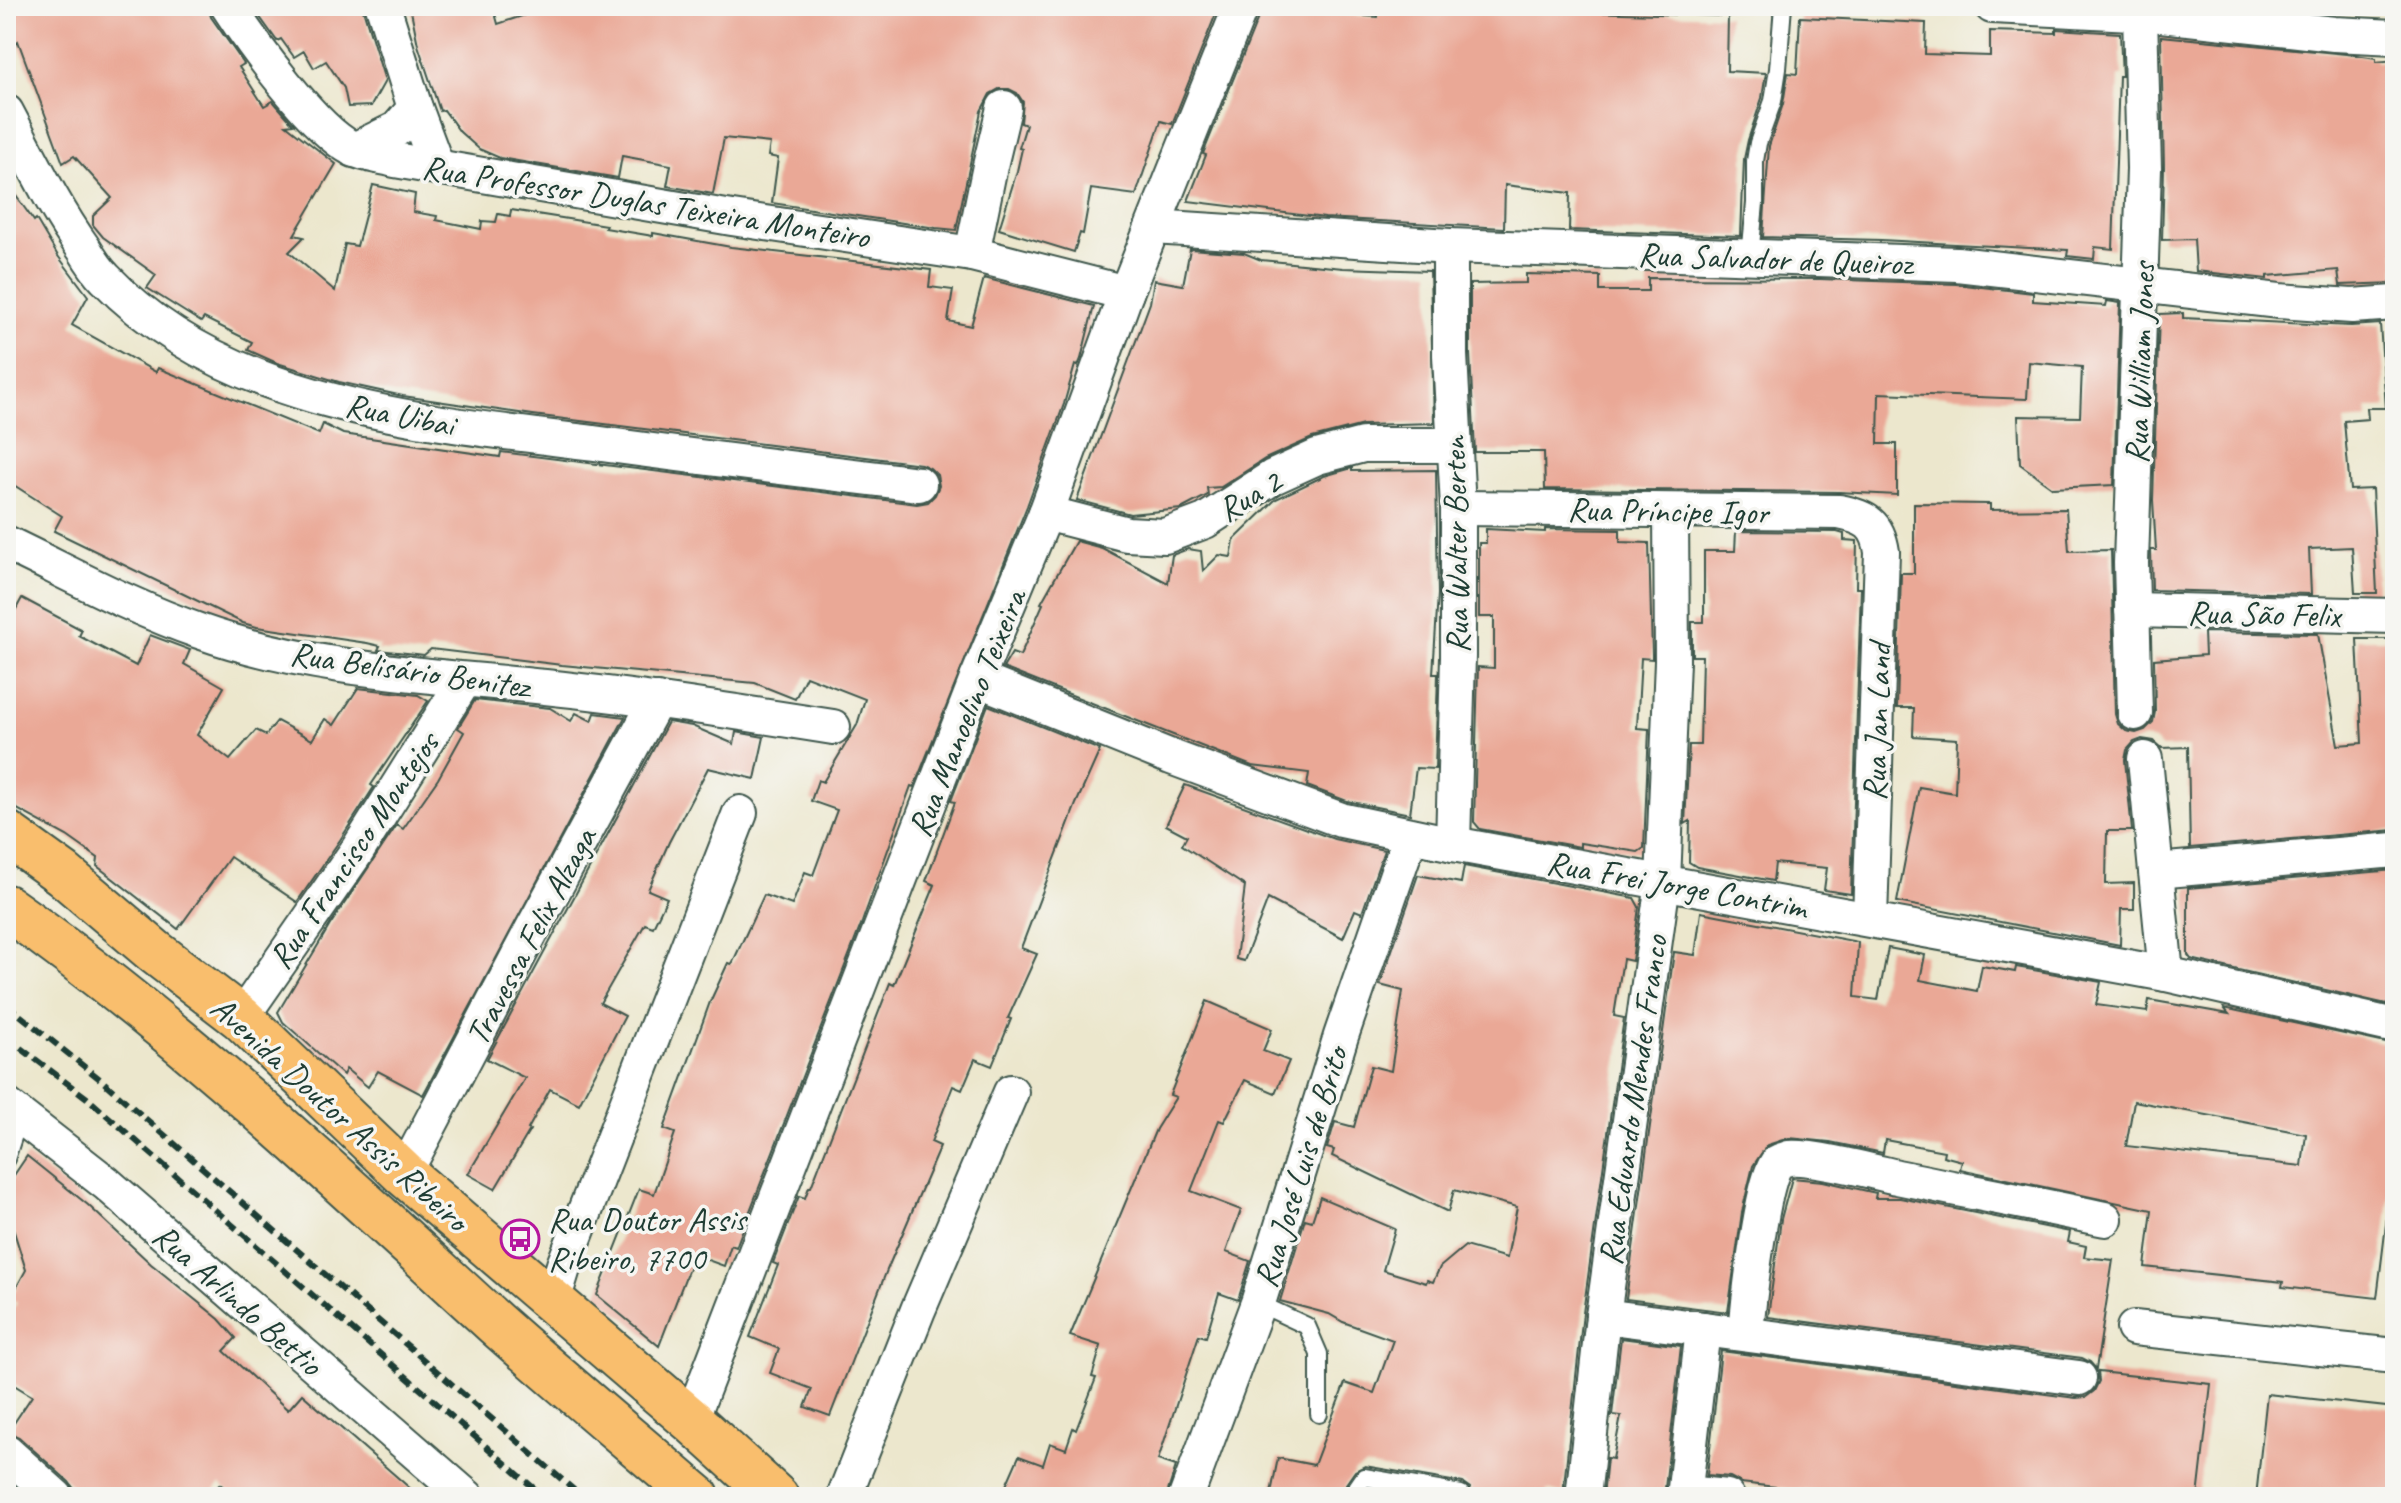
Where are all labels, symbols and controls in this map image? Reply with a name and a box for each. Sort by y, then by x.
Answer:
street label: Rua Professor Duglas Teixeira Monteiro [419,145,874,258]
street label: Rua Salvador de Queiroz [1637,232,1916,285]
street label: Rua William Jones [2114,259,2165,465]
street label: Rua Uibai [342,383,462,447]
street label: Rua Walter Berten [1432,434,1479,654]
street label: Rua 2 [1209,458,1291,531]
street label: Rua Príncipe Igor [1567,487,1772,534]
street label: Rua Manoelino Teixeira [897,581,1037,843]
street label: Rua São Felix [2187,591,2343,636]
street label: Rua Belisário Benitez [288,631,536,708]
street label: Rua Jan Land [1852,638,1901,802]
street label: Rua Francisco Montejos [258,721,450,977]
street label: Travessa Felix Alzaga [455,818,607,1052]
street label: Rua Frei Jorge Contrim [1544,840,1813,929]
street label: Rua Eduardo Mendes Franco [1588,931,1677,1268]
street label: Avenida Doutor Assis Ribeiro [202,986,480,1243]
street label: Rua José Luis de Brito [1244,1038,1359,1292]
place label: Rua Doutor Assis Ribeiro, 7700 [548,1198,748,1280]
street label: Rua Arlindo Bettio [144,1214,333,1386]
bus stop icon: Rua Doutor Assis Ribeiro, 7700 [499,1218,541,1260]

